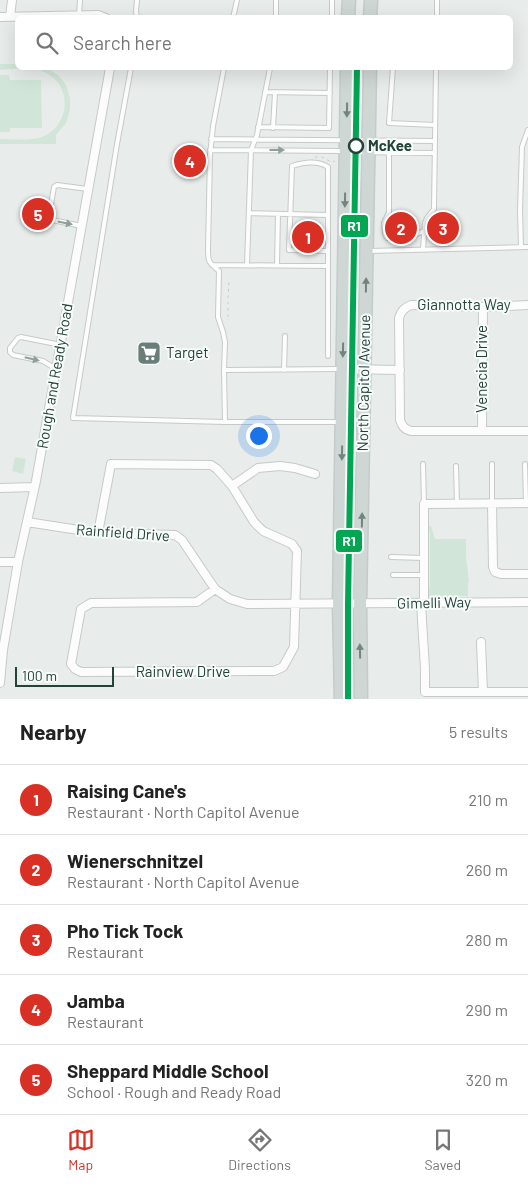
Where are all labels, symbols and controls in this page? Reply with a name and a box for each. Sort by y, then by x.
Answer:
search box [15,15,513,70]
icon: search [33,29,61,57]
text: Search here [73,31,172,54]
one-way arrow [342,102,350,118]
place label: McKee [368,136,412,154]
marker: McKee [348,138,364,154]
pin: 4 [174,142,206,180]
one-way arrow [269,146,285,154]
one-way arrow [341,193,349,209]
pin: 5 [22,195,54,233]
pin: 2 [385,209,417,247]
pin: 3 [427,209,459,247]
line badge: R1 [340,214,369,238]
text: R1 [347,217,361,234]
pin: 1 [292,218,324,256]
one-way arrow [58,219,73,227]
one-way arrow [362,277,370,293]
street label: Giannotta Way [417,295,511,313]
street label: Rough and Ready Road [32,302,76,450]
street label: North Capitol Avenue [353,314,373,452]
street label: Venecia Drive [472,325,490,413]
supermarket icon: Target [136,340,162,366]
one-way arrow [338,342,346,358]
place label: Target [166,343,209,361]
one-way arrow [25,355,40,363]
your location [246,423,272,449]
one-way arrow [338,445,346,461]
one-way arrow [358,512,366,528]
street label: Rainfield Drive [76,520,171,544]
line badge: R1 [335,529,363,553]
text: R1 [342,532,356,549]
street label: Gimelli Way [397,592,471,612]
one-way arrow [356,643,364,659]
street label: Rainview Drive [136,662,230,680]
scale bar [15,664,114,687]
text: 100 m [22,667,57,684]
text: Nearby [20,719,86,744]
text: 5 results [449,722,508,741]
text: Raising Cane's [67,779,186,802]
text: 1 [33,790,39,809]
text: 210 m [469,790,508,809]
text: Restaurant · North Capitol Avenue [67,802,300,821]
text: Wienerschnitzel [67,849,203,872]
text: 2 [32,860,40,879]
text: 260 m [466,860,508,879]
text: Restaurant · North Capitol Avenue [67,872,300,891]
text: Pho Tick Tock [67,919,183,942]
text: 3 [32,930,40,949]
text: 280 m [466,930,508,949]
text: Restaurant [67,942,144,961]
text: Jamba [67,989,125,1012]
text: 4 [31,1000,41,1019]
text: 290 m [466,1000,508,1019]
text: Restaurant [67,1012,144,1031]
text: Sheppard Middle School [67,1059,269,1082]
text: 5 [32,1070,40,1089]
text: 320 m [466,1070,508,1089]
text: School · Rough and Ready Road [67,1082,281,1101]
tab: Map [67,1126,95,1173]
tab: Directions [228,1126,291,1173]
tab: Saved [424,1126,461,1173]

